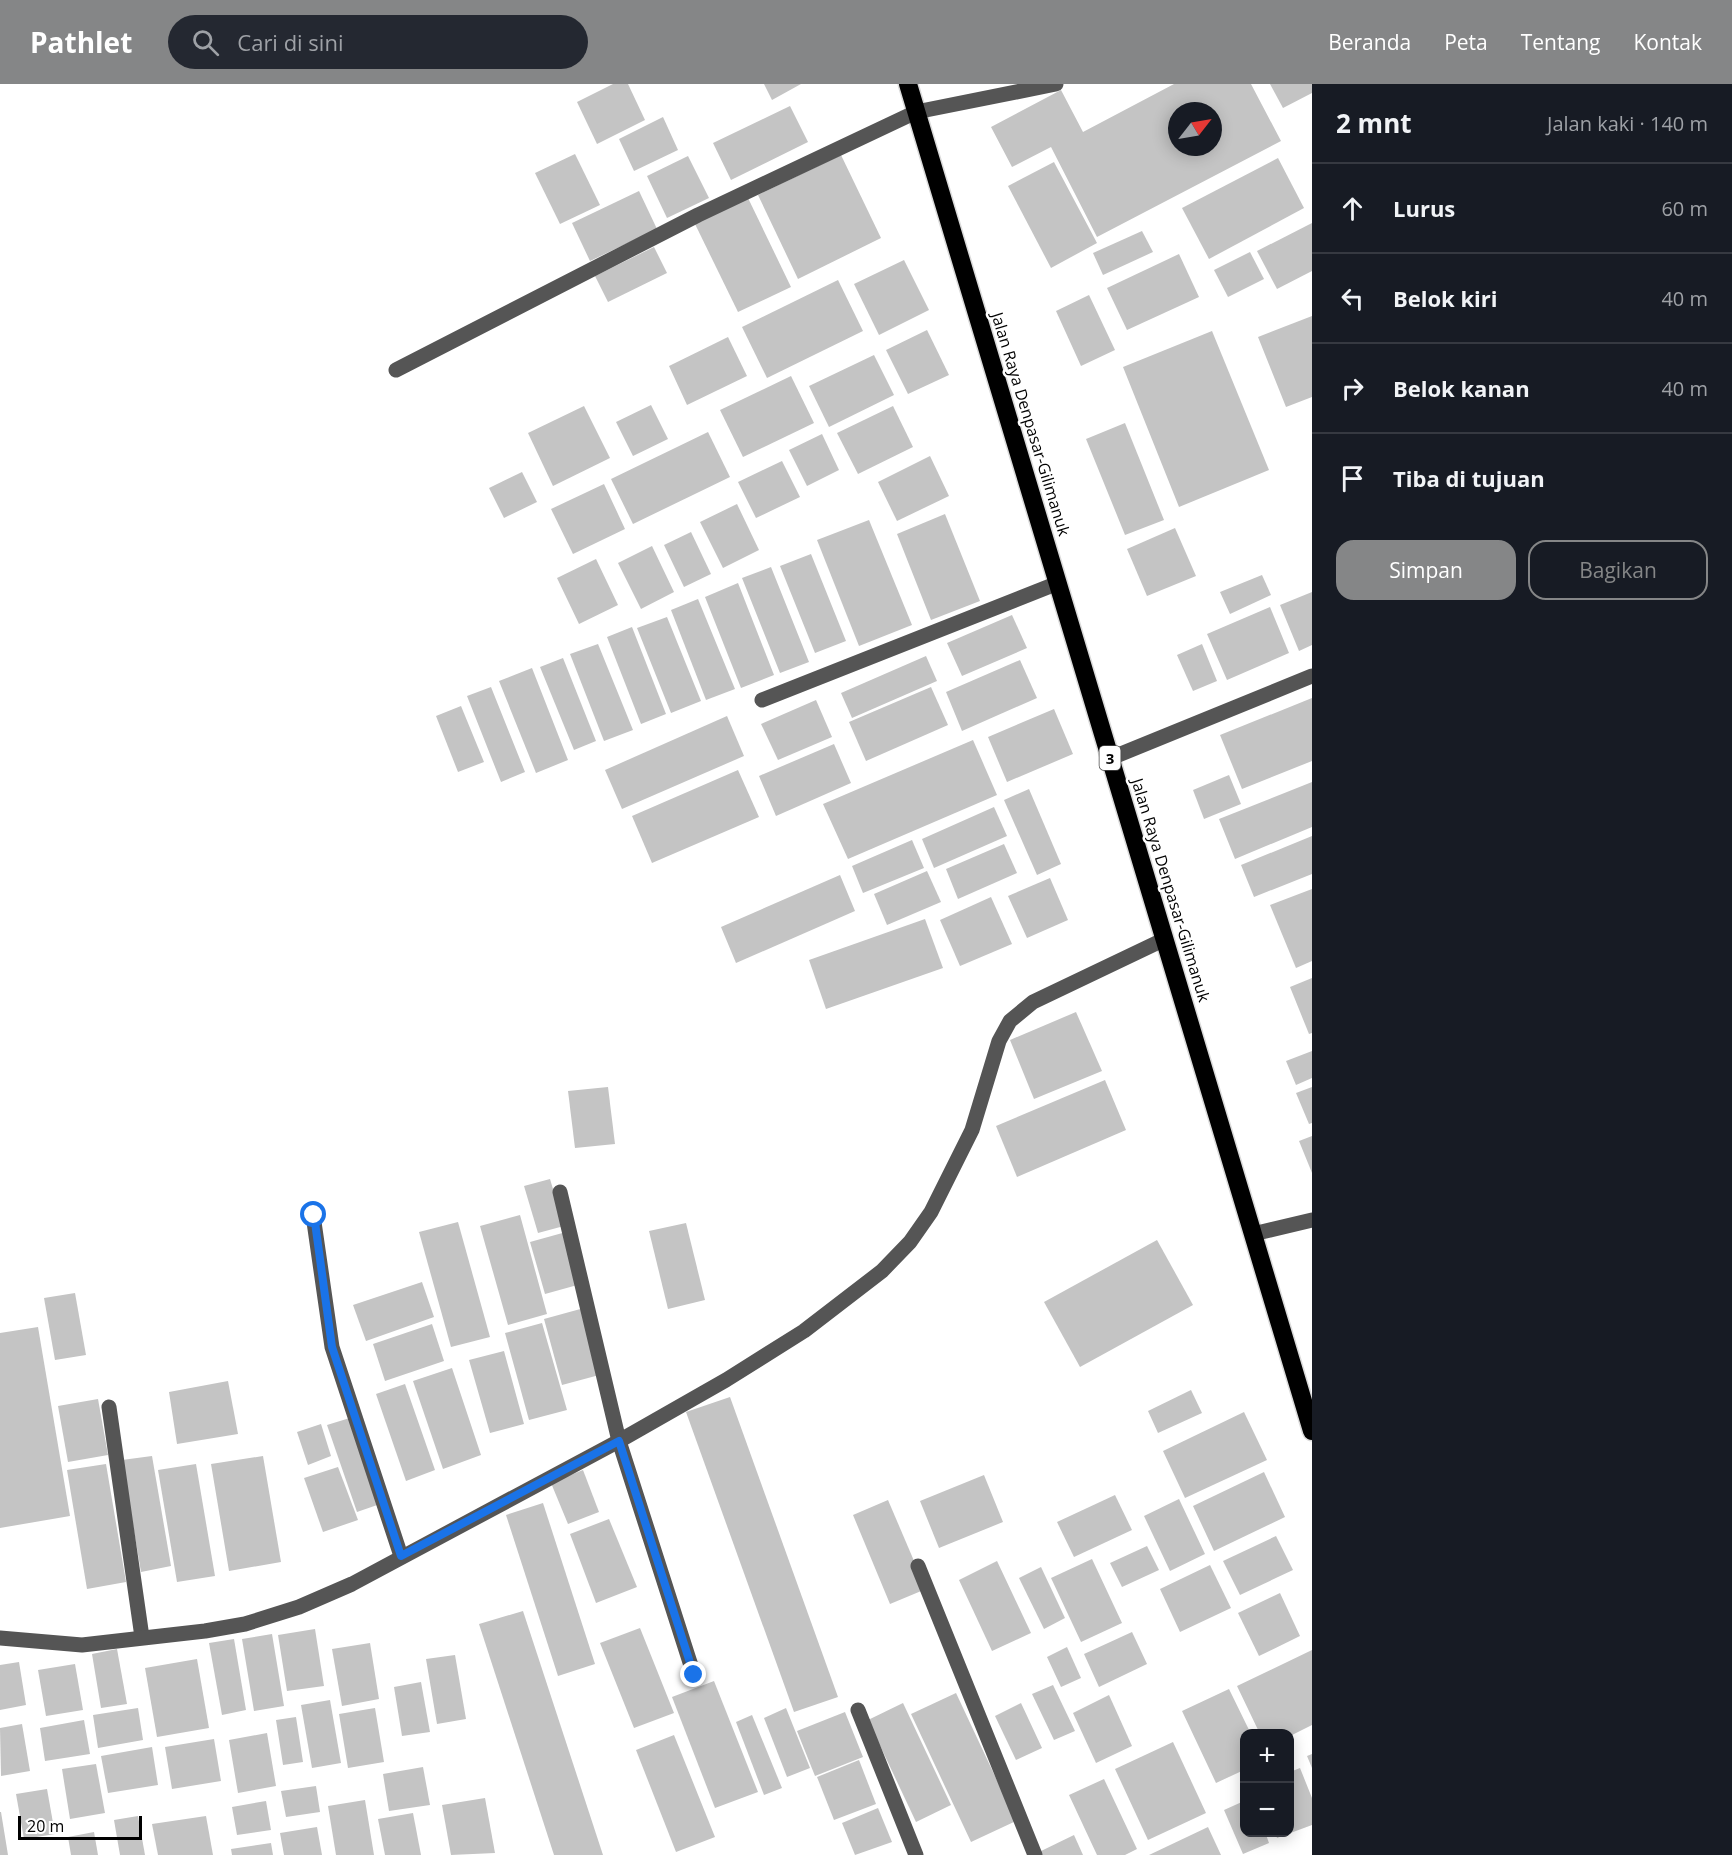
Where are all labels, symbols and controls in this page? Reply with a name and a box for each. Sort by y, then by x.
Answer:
search box [168,15,588,69]
text: Pathlet [30,23,132,61]
icon: search [189,26,222,59]
text: Cari di sini [237,27,343,57]
text: Beranda [1328,28,1411,56]
text: Peta [1444,28,1488,56]
text: Tentang [1521,28,1600,56]
text: Kontak [1633,28,1702,56]
north arrow [1168,102,1222,156]
text: 2 mnt [1336,105,1412,141]
text: Jalan kaki · 140 m [1547,110,1708,137]
icon: ahead [1336,192,1369,225]
text: Lurus [1393,193,1455,223]
text: 60 m [1661,195,1708,222]
icon: left [1336,282,1369,315]
text: Belok kiri [1393,283,1498,313]
text: 40 m [1661,285,1708,312]
street label: Jalan Raya Denpasar-Gilimanuk [986,308,1076,539]
icon: right [1336,372,1369,405]
text: Belok kanan [1393,373,1530,403]
text: 40 m [1661,375,1708,402]
icon: arrive [1336,462,1369,495]
text: Tiba di tujuan [1393,463,1545,493]
button: Simpan [1336,540,1516,600]
button: Bagikan [1528,540,1708,600]
road number: 3 [1100,746,1120,770]
street label: Jalan Raya Denpasar-Gilimanuk [1126,774,1216,1005]
route start [300,1201,326,1227]
route end [680,1661,706,1687]
map controls [1240,1729,1294,1837]
button: + [1240,1729,1294,1783]
button: − [1240,1783,1294,1837]
scale bar [18,1813,142,1840]
text: 20 m [27,1815,64,1837]

